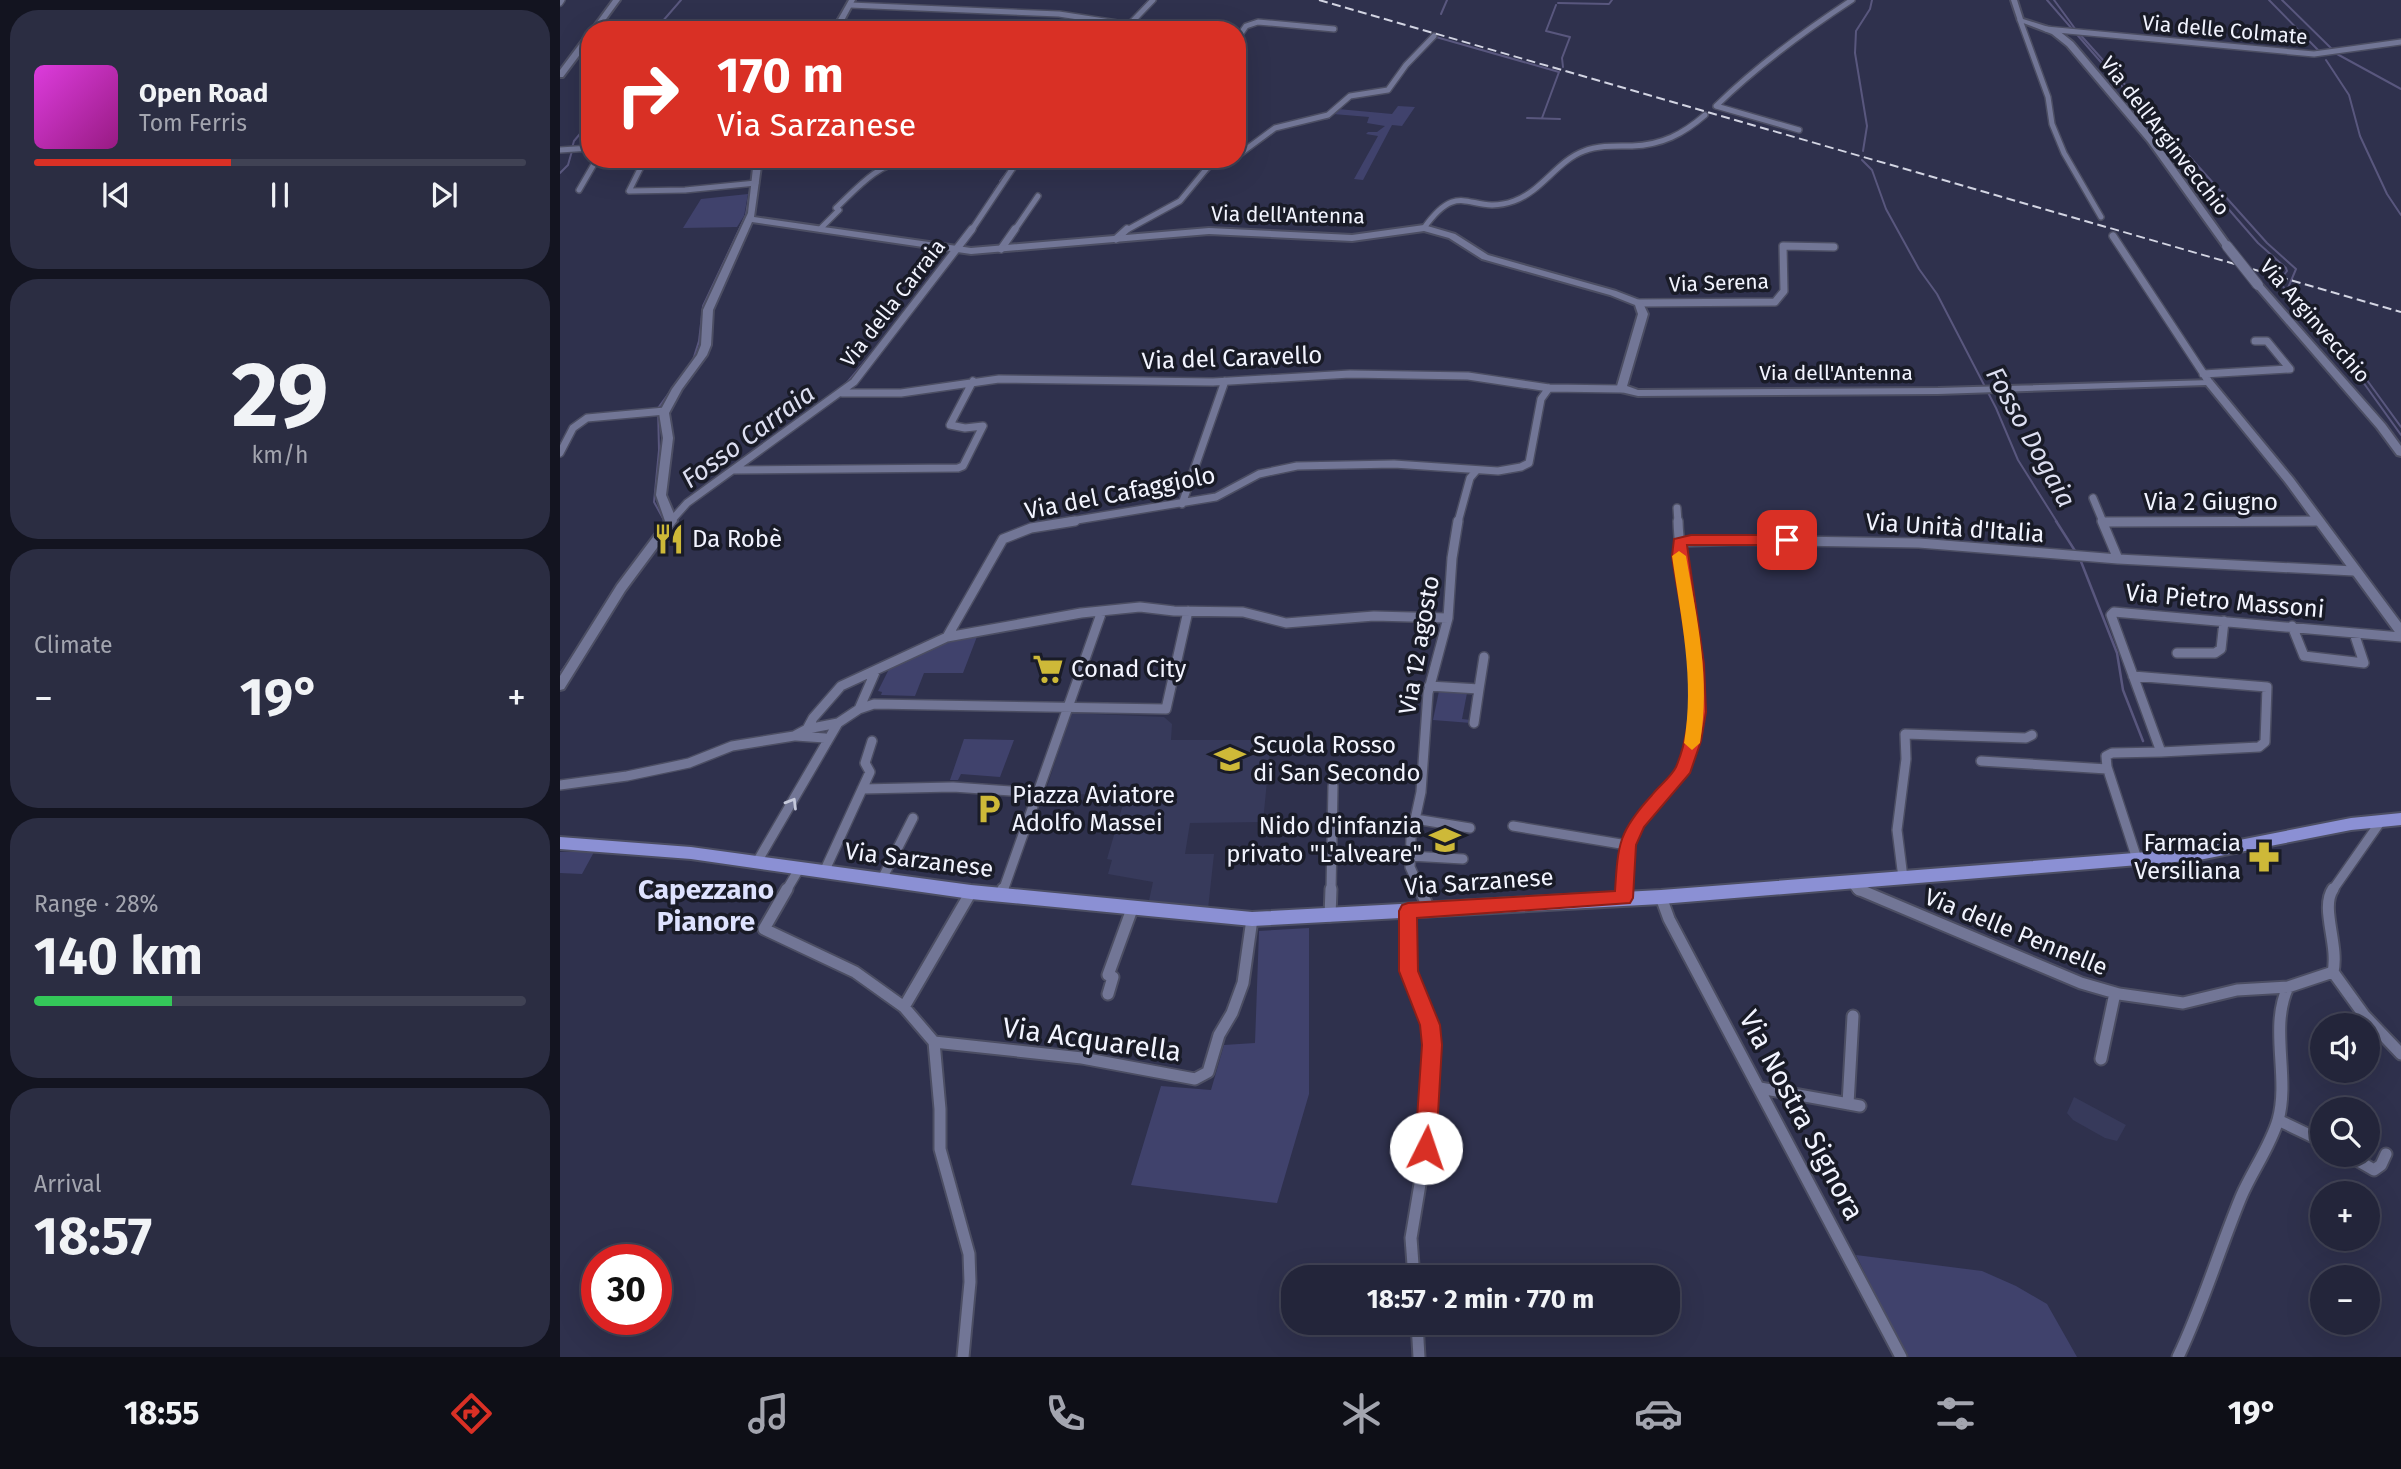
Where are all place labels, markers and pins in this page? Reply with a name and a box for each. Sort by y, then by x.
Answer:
pin [1757,510,1817,570]
restaurant icon: Da Robè [652,522,686,556]
place label: Da Robè [692,525,782,553]
supermarket icon: Conad City [1031,652,1065,686]
place label: Conad City [1071,655,1187,683]
place label: Scuola Rosso di San Secondo [1253,731,1421,787]
school or university icon: Scuola Rosso di San Secondo [1213,742,1247,776]
place label: Piazza Aviatore Adolfo Massei [1012,781,1175,837]
parking icon: Piazza Aviatore Adolfo Massei [972,792,1006,826]
place label: Nido d'infanzia privato "L'alveare" [1226,812,1422,868]
school or university icon: Nido d'infanzia privato "L'alveare" [1428,823,1462,857]
place label: Farmacia Versiliana [2134,829,2241,885]
pharmacy icon: Farmacia Versiliana [2247,840,2281,874]

